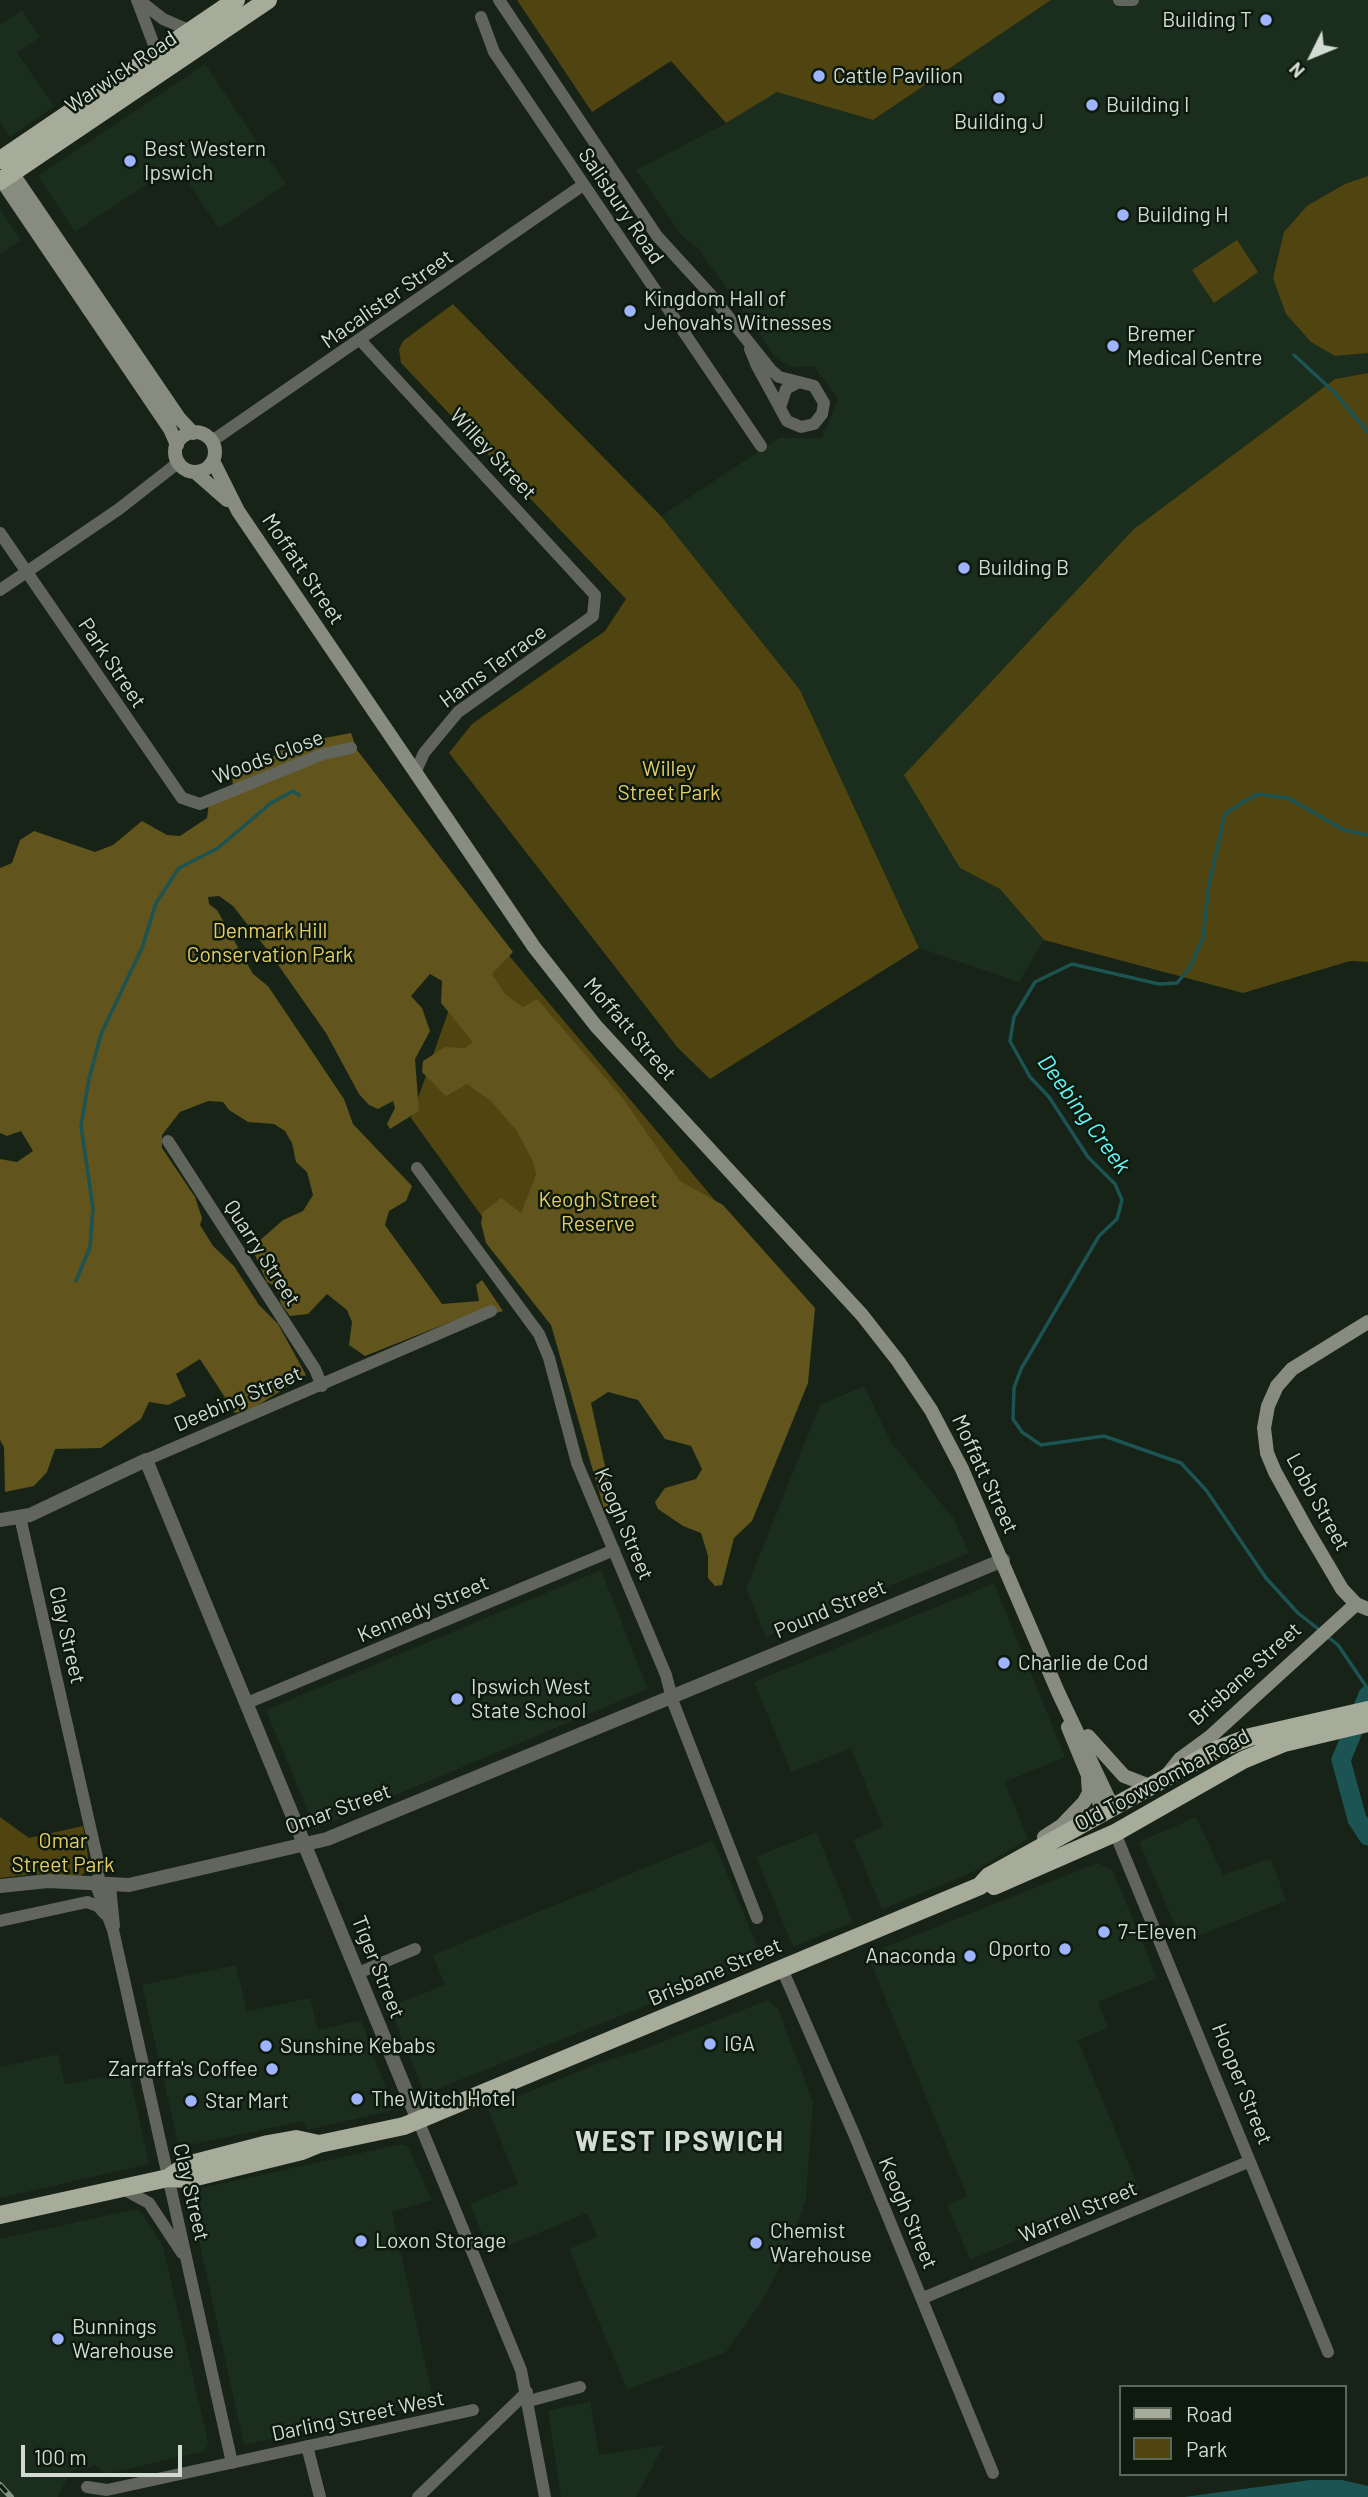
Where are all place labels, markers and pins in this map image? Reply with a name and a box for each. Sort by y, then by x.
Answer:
place label: Building T [1162,7,1252,33]
marker: Building T [1258,12,1274,28]
place label: Cattle Pavilion [833,63,963,89]
marker: Cattle Pavilion [811,68,827,84]
marker: Building J [991,90,1007,106]
place label: Building I [1106,92,1189,118]
marker: Building I [1084,97,1100,113]
place label: Building J [954,109,1044,135]
place label: Best Western Ipswich [144,136,266,186]
marker: Best Western Ipswich [122,153,138,169]
place label: Building H [1137,202,1229,228]
marker: Building H [1115,207,1131,223]
place label: Kingdom Hall of Jehovah's Witnesses [644,286,832,336]
marker: Kingdom Hall of Jehovah's Witnesses [622,303,638,319]
place label: Bremer Medical Centre [1127,321,1262,371]
marker: Bremer Medical Centre [1105,338,1121,354]
place label: Building B [978,555,1069,581]
marker: Building B [956,560,972,576]
place label: Charlie de Cod [1018,1650,1149,1676]
marker: Charlie de Cod [996,1655,1012,1671]
place label: Ipswich West State School [471,1674,591,1724]
marker: Ipswich West State School [449,1691,465,1707]
place label: 7-Eleven [1118,1919,1197,1945]
marker: 7-Eleven [1096,1924,1112,1940]
place label: Oporto [988,1936,1051,1962]
marker: Oporto [1057,1941,1073,1957]
place label: Anaconda [866,1943,956,1969]
marker: Anaconda [962,1948,978,1964]
place label: IGA [724,2031,755,2057]
place label: Sunshine Kebabs [280,2033,436,2059]
marker: IGA [702,2036,718,2052]
marker: Sunshine Kebabs [258,2038,274,2054]
place label: Zarraffa's Coffee [108,2056,258,2082]
marker: Zarraffa's Coffee [264,2061,280,2077]
place label: The Witch Hotel [371,2086,515,2112]
place label: Star Mart [205,2088,289,2114]
marker: The Witch Hotel [349,2091,365,2107]
marker: Star Mart [183,2093,199,2109]
place label: Chemist Warehouse [770,2218,872,2268]
place label: Loxon Storage [375,2228,506,2254]
marker: Loxon Storage [353,2233,369,2249]
marker: Chemist Warehouse [748,2235,764,2251]
place label: Bunnings Warehouse [72,2314,174,2364]
marker: Bunnings Warehouse [50,2331,66,2347]

